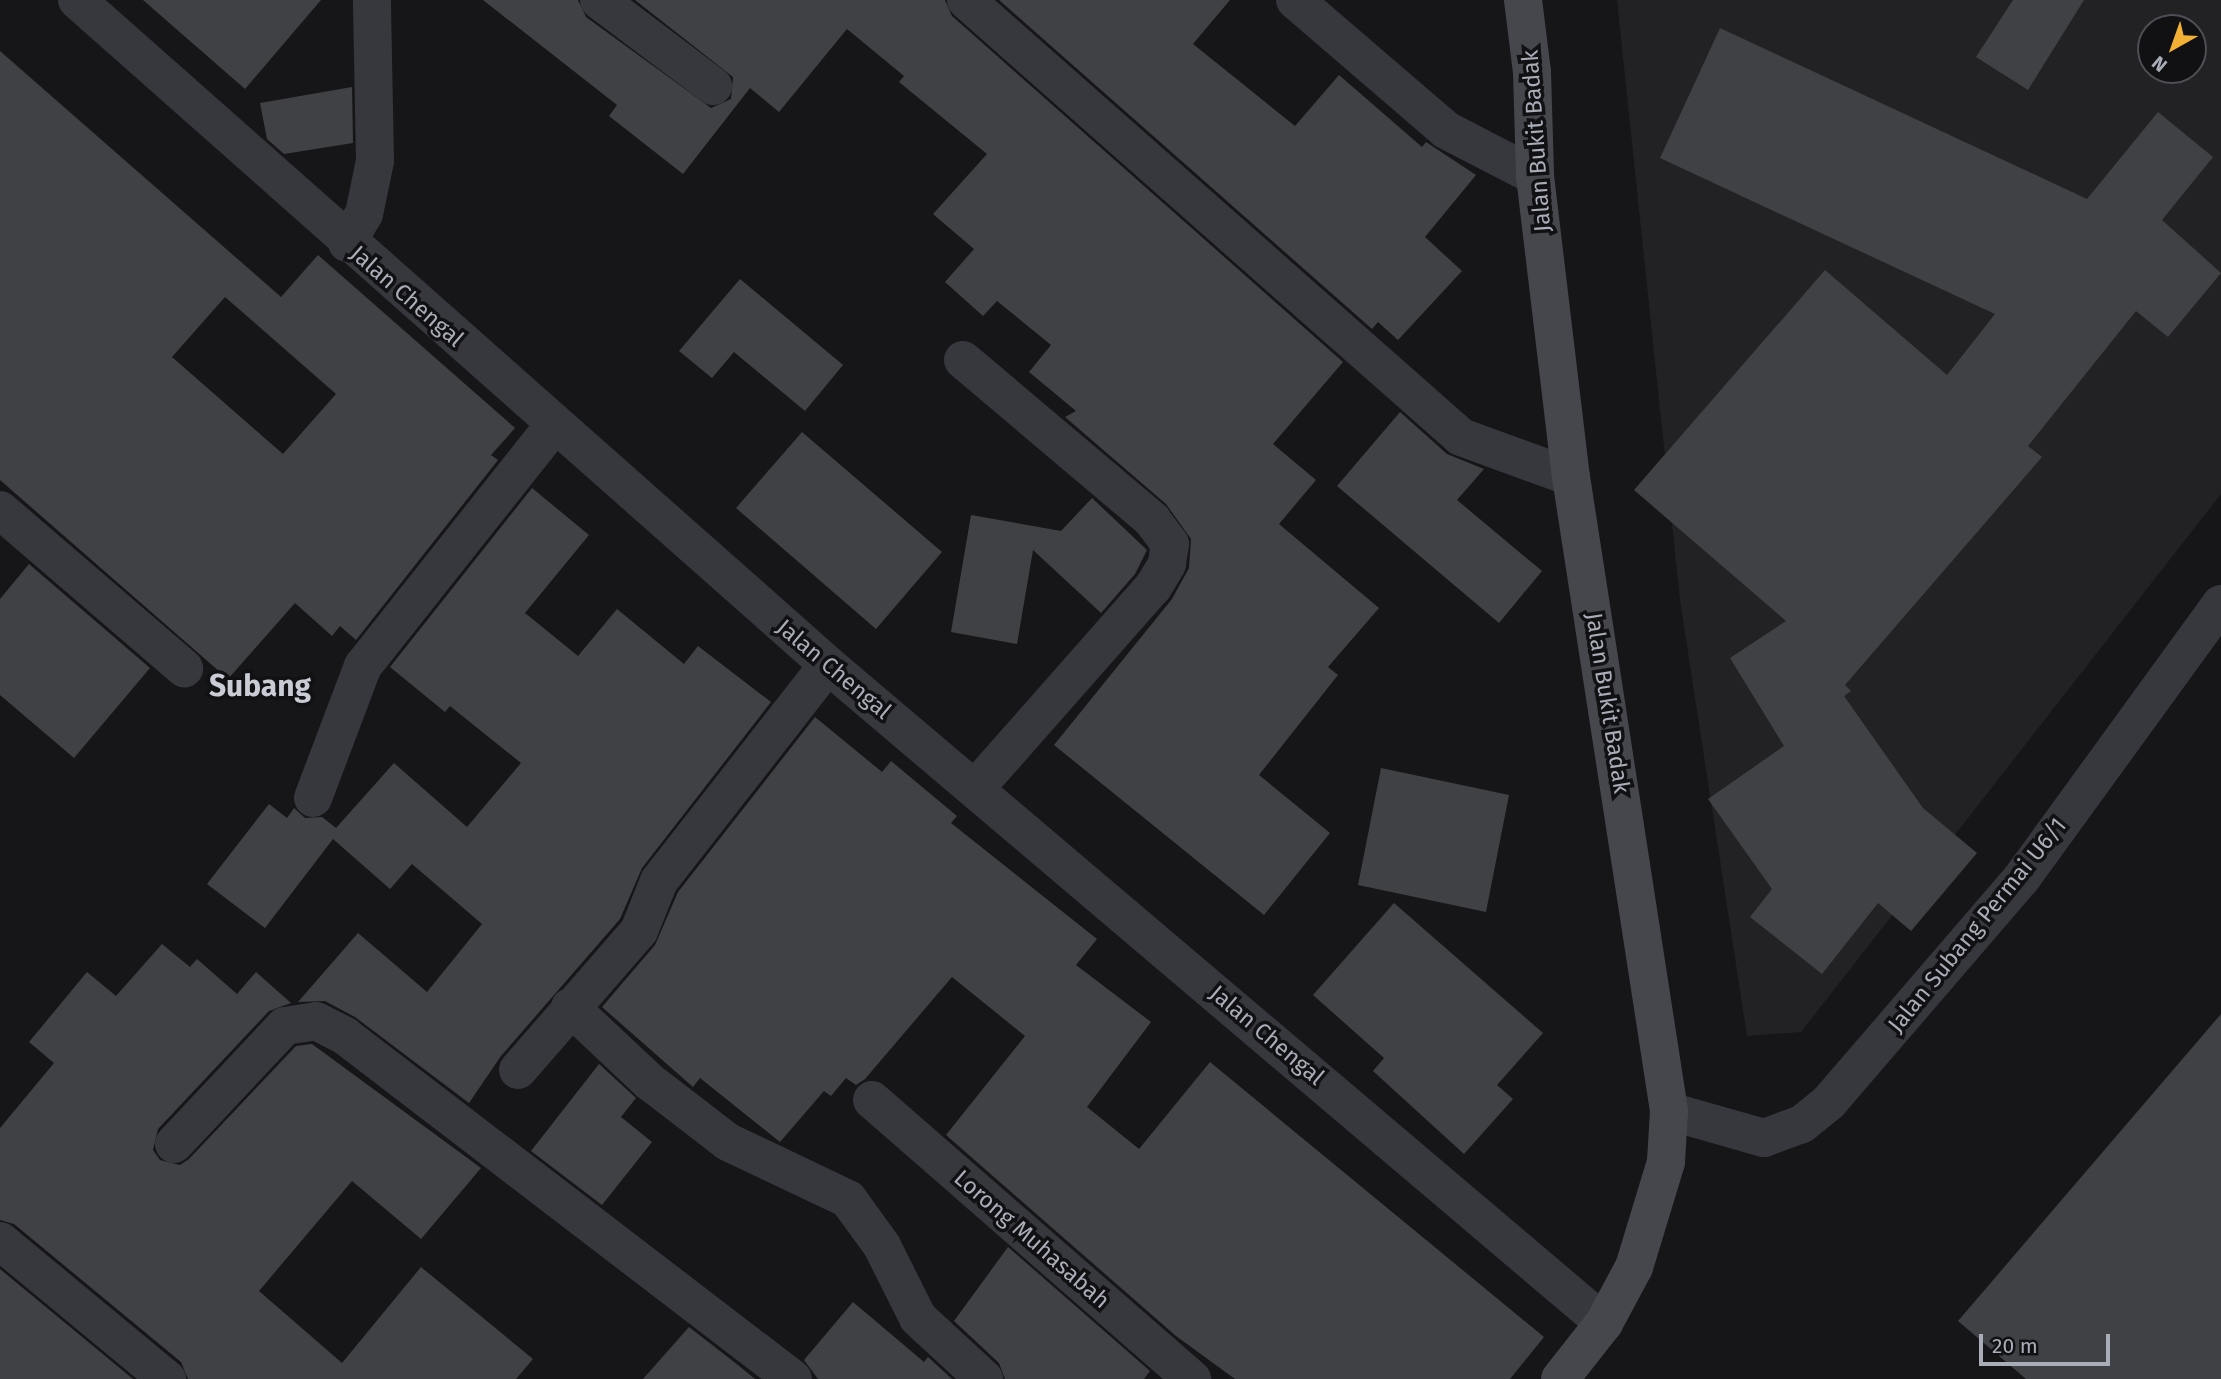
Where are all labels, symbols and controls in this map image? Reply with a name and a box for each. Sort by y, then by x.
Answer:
north arrow [2137,14,2207,84]
street label: Jalan Bukit Badak [1516,49,1556,233]
text: N [2147,51,2172,77]
street label: Jalan Chengal [345,239,469,353]
street label: Jalan Bukit Badak [1580,611,1636,795]
street label: Jalan Chengal [771,613,897,725]
district label: Subang [209,668,311,704]
street label: Jalan Subang Permai U6/1 [1882,812,2072,1038]
street label: Jalan Chengal [1204,979,1330,1091]
street label: Lorong Muhasabah [949,1164,1115,1314]
scale bar [1983,1320,2114,1364]
text: 20 m [1992,1333,2038,1359]

